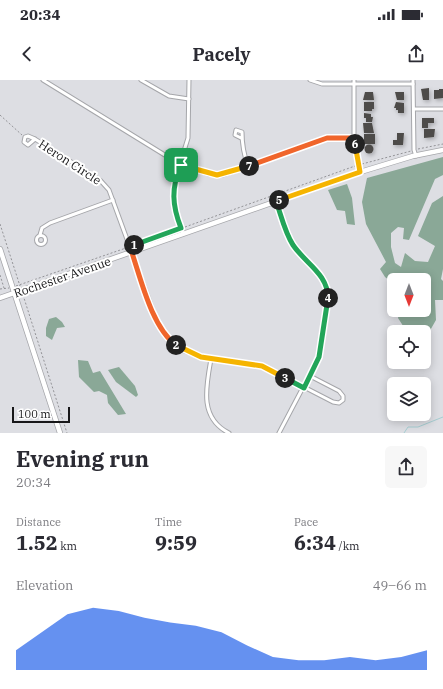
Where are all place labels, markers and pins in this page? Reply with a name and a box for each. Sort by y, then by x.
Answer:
pin: 6 [345,134,365,154]
pin [164,148,198,182]
pin: 7 [239,156,259,176]
pin: 5 [269,190,289,210]
pin: 1 [124,235,144,255]
pin: 4 [318,288,338,308]
pin: 2 [166,335,186,355]
pin: 3 [275,368,295,388]

